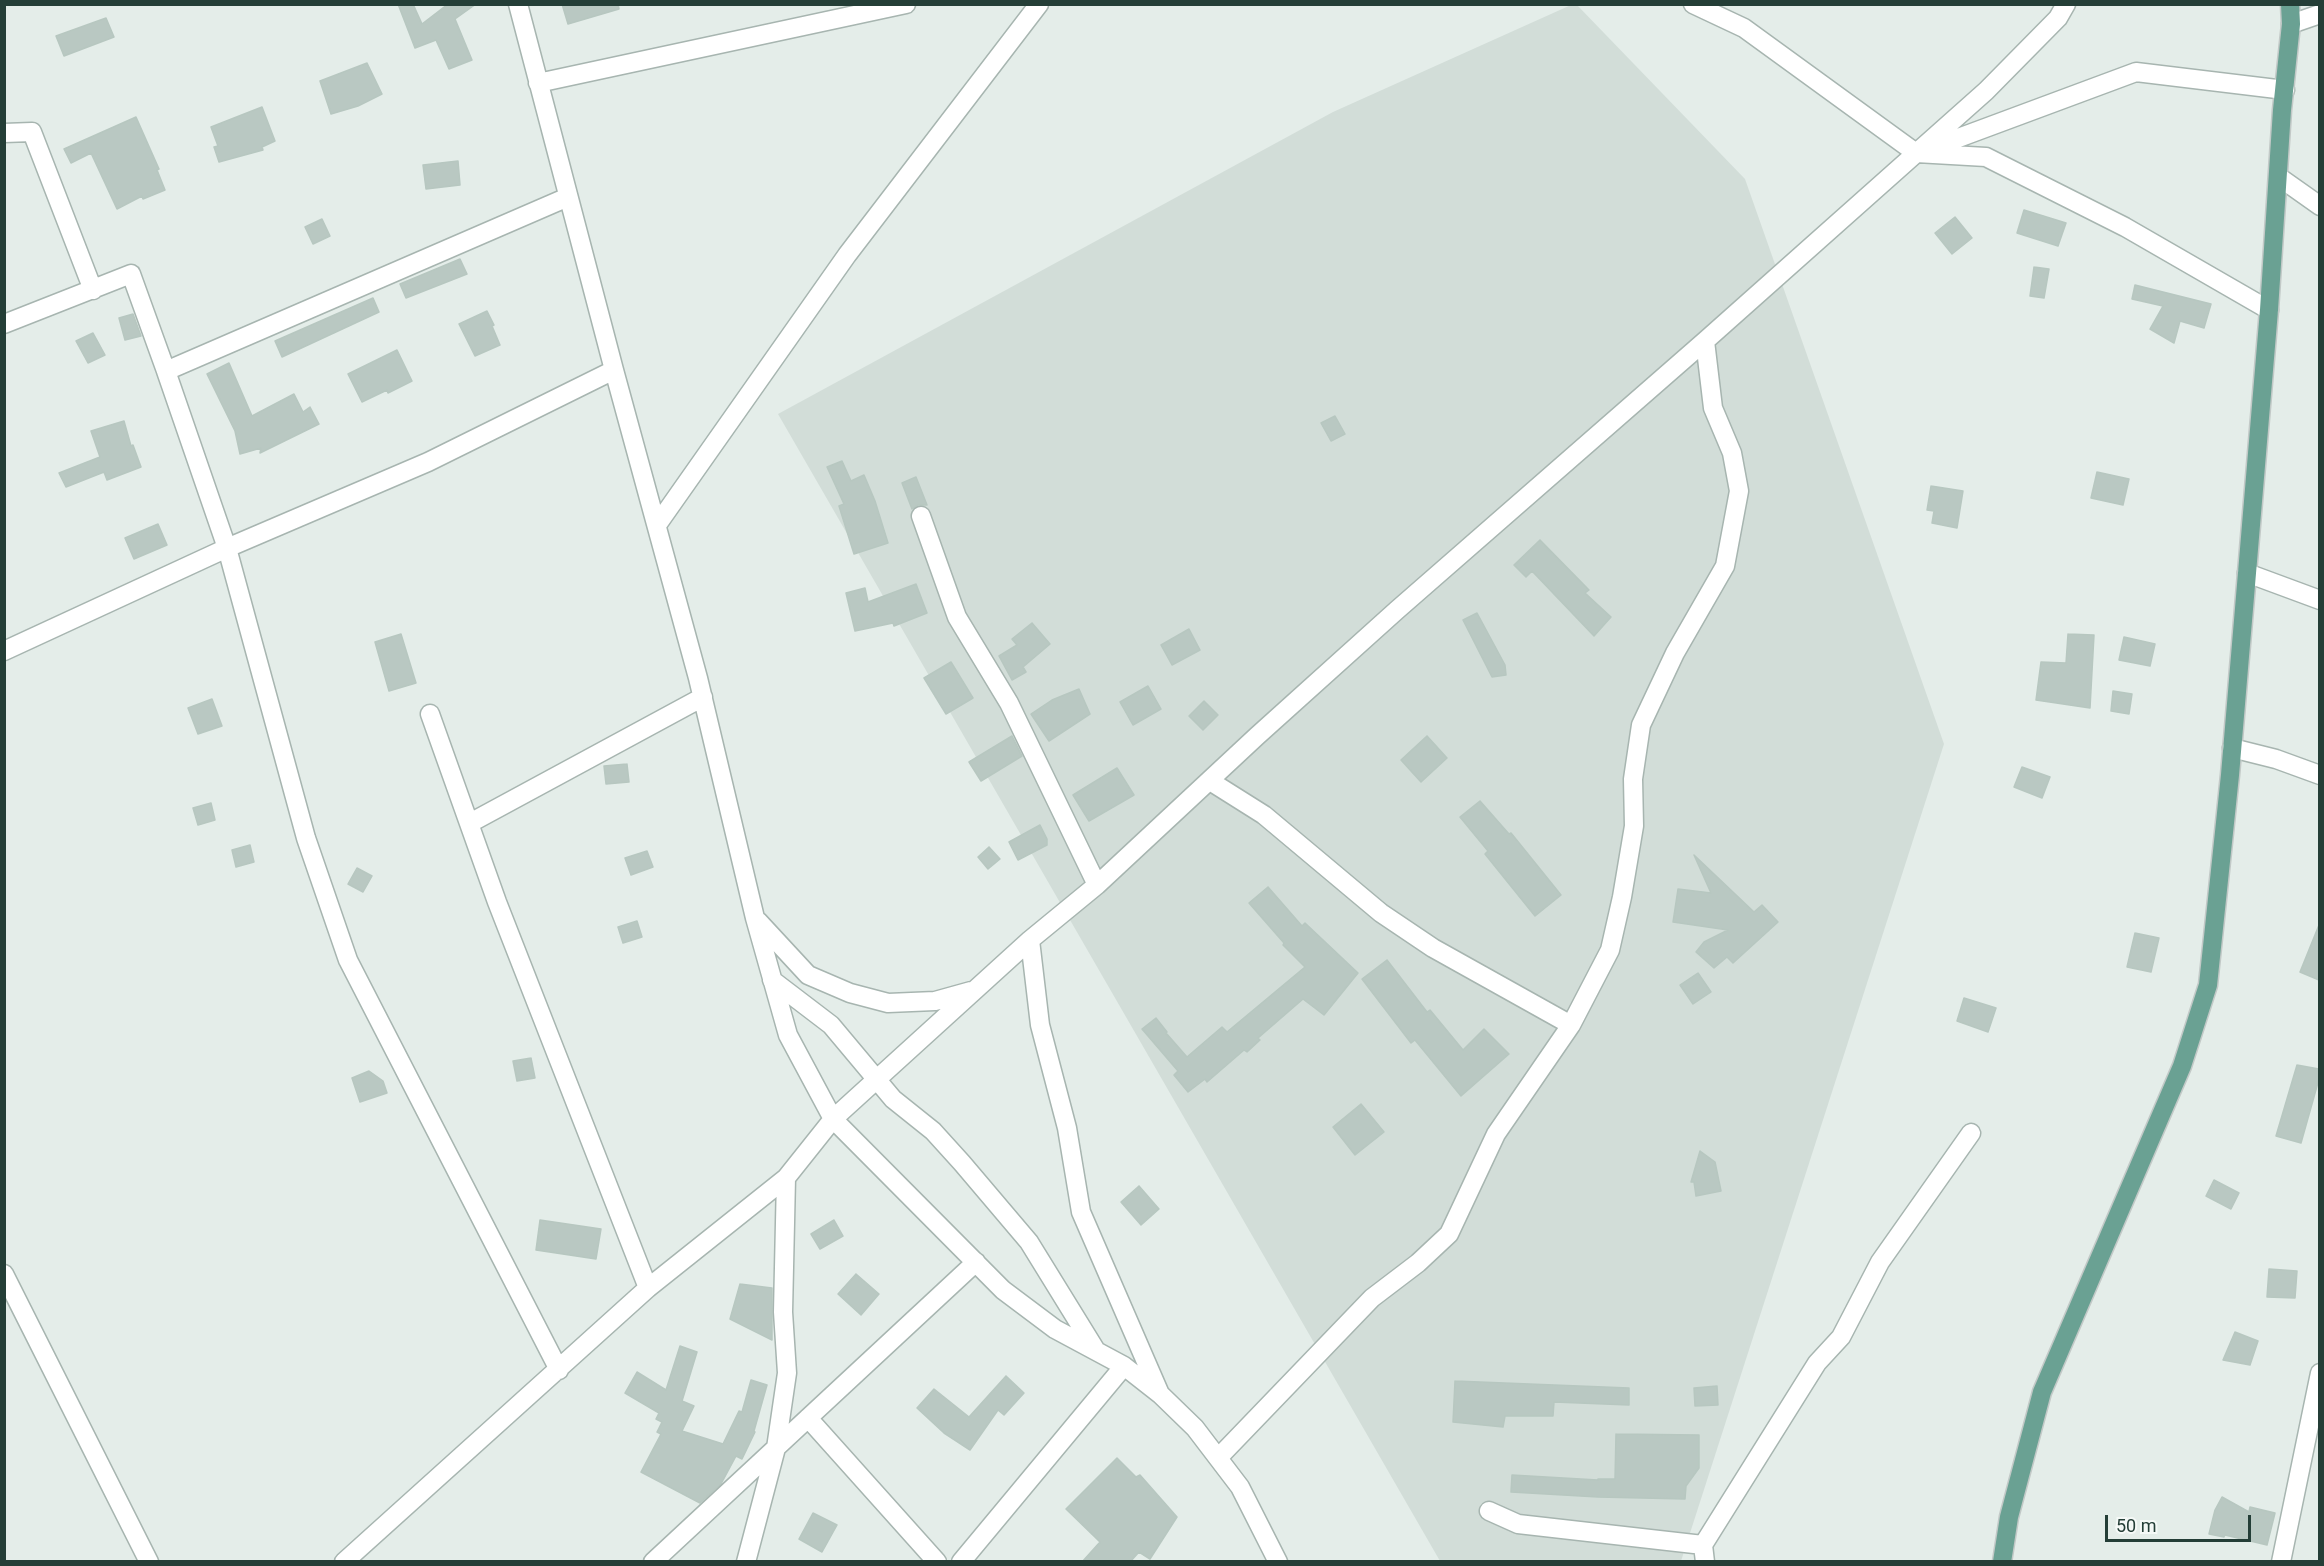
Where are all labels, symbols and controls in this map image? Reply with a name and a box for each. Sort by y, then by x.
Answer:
scale bar [2108,1503,2254,1541]
text: 50 m [2116,1515,2156,1536]

